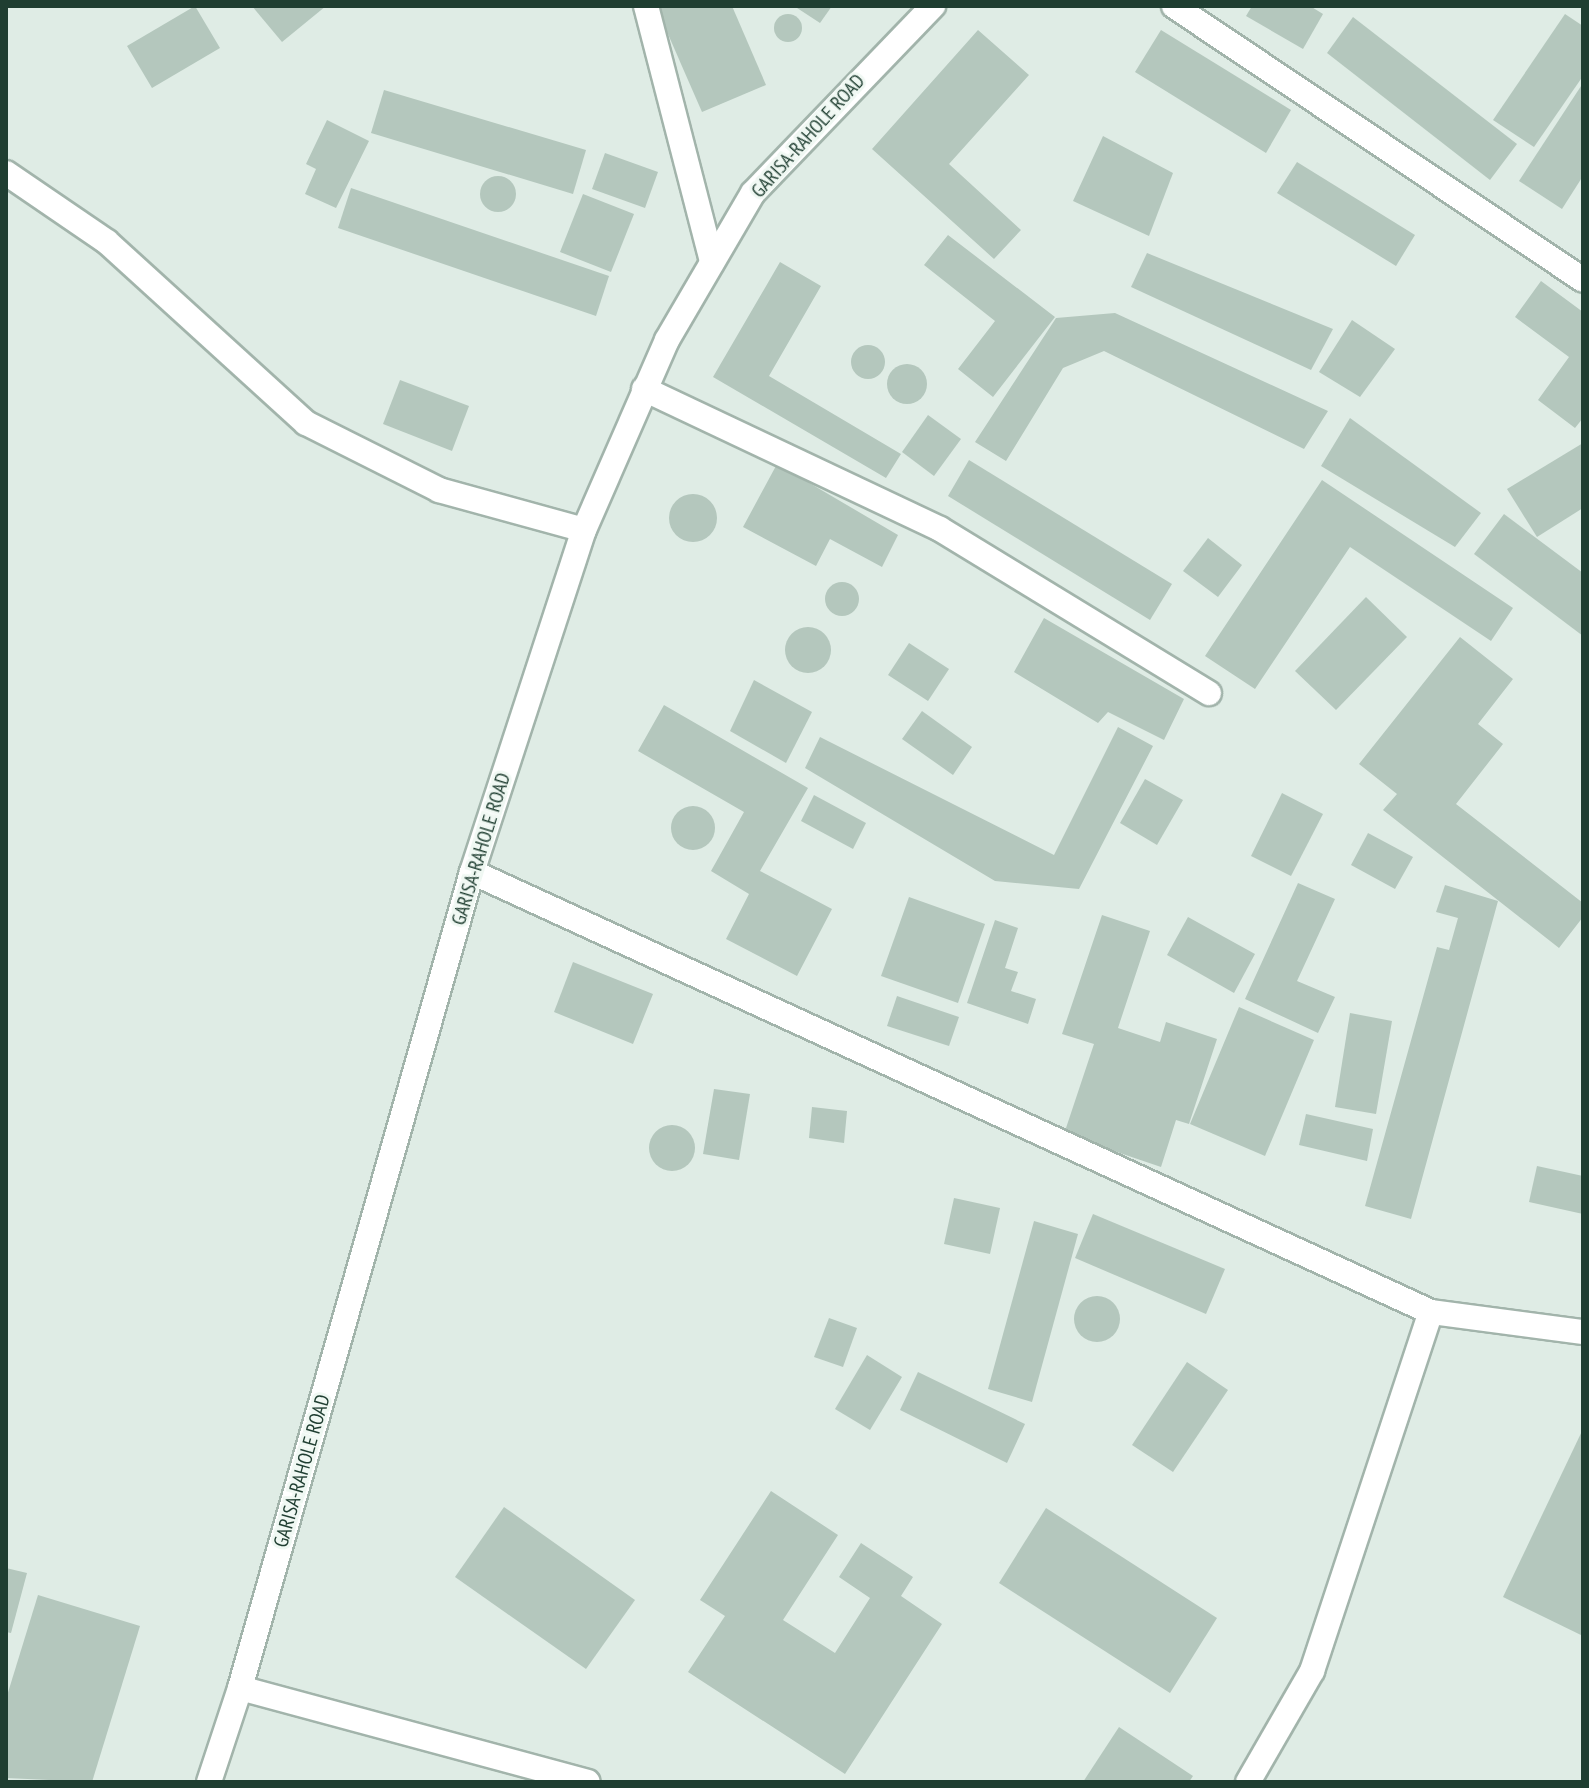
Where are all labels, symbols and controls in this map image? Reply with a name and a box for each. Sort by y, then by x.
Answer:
street label: GARISA-RAHOLE ROAD [746,69,870,203]
street label: GARISA-RAHOLE ROAD [446,770,516,928]
street label: GARISA-RAHOLE ROAD [269,1392,335,1550]

